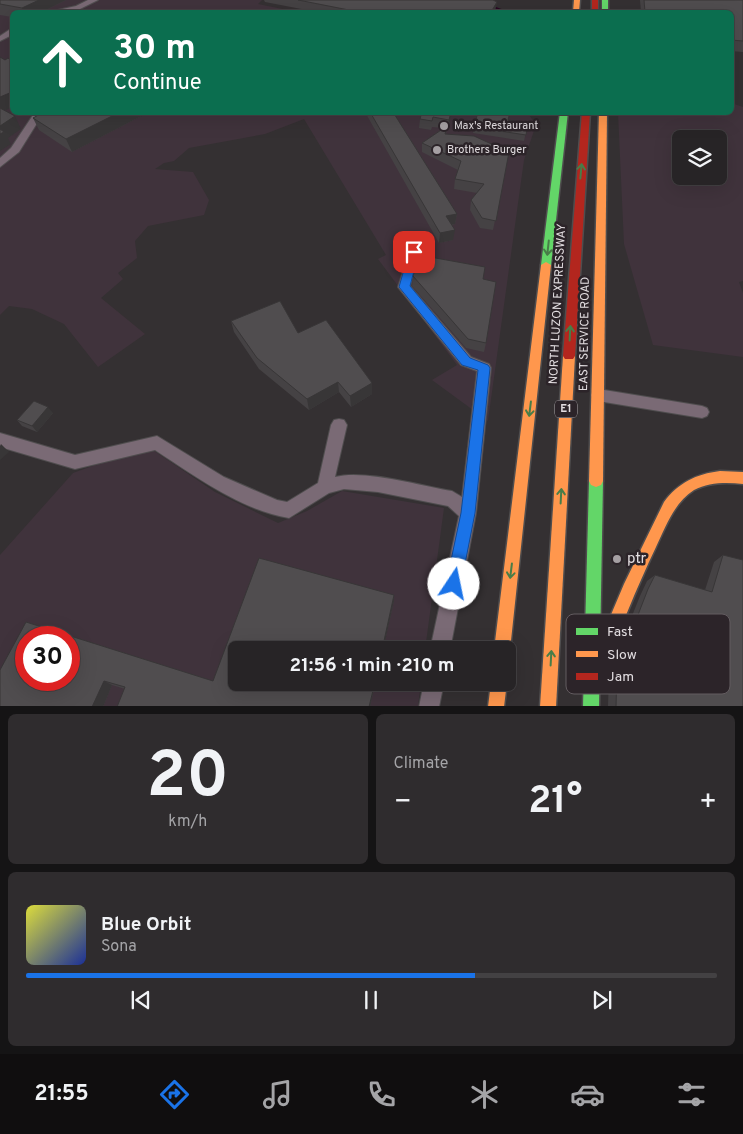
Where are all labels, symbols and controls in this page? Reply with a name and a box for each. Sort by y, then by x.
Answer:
text: 30 m [113,27,196,71]
icon: ahead [30,30,95,95]
text: Continue [113,70,202,97]
place label: Max's Restaurant [454,119,538,133]
marker: Max's Restaurant [438,120,450,132]
map controls [672,130,727,185]
button: layers [672,130,727,185]
place label: Brothers Burger [447,143,527,157]
marker: Brothers Burger [431,144,443,156]
one-way arrow [577,164,586,180]
street label: NORTH LUZON EXPRESSWAY [546,223,570,385]
pin [393,231,435,273]
icon: arrive [400,238,428,266]
one-way arrow [543,240,553,256]
street label: EAST SERVICE ROAD [576,277,594,391]
one-way arrow [566,326,575,342]
road number: E1 [555,400,577,418]
one-way arrow [525,401,535,417]
one-way arrow [556,488,565,504]
place label: ptr [627,550,646,569]
marker: ptr [611,553,623,565]
position arrow [427,557,479,609]
one-way arrow [506,562,516,578]
legend [566,614,730,694]
text: Fast [607,624,633,641]
speed limit sign: 30 [15,626,80,691]
text: Slow [607,647,637,664]
one-way arrow [546,650,555,666]
text: 21:56 · 1 min · 210 m [290,654,454,678]
text: Jam [607,669,634,686]
text: 20 [147,738,229,820]
text: Climate [394,754,448,774]
text: 21° [528,778,582,827]
text: − [394,785,412,821]
text: + [699,785,717,821]
text: km/h [168,812,207,832]
text: Blue Orbit [101,913,191,937]
text: Sona [101,937,137,957]
icon: previous [127,986,155,1014]
icon: pause [357,986,385,1014]
icon: next [588,986,616,1014]
icon: directions [157,1077,192,1112]
icon: music [260,1077,295,1112]
icon: phone [364,1077,399,1112]
icon: climate [467,1077,502,1112]
icon: car [570,1077,605,1112]
icon: filters [674,1077,709,1112]
text: 21:55 [34,1081,89,1108]

